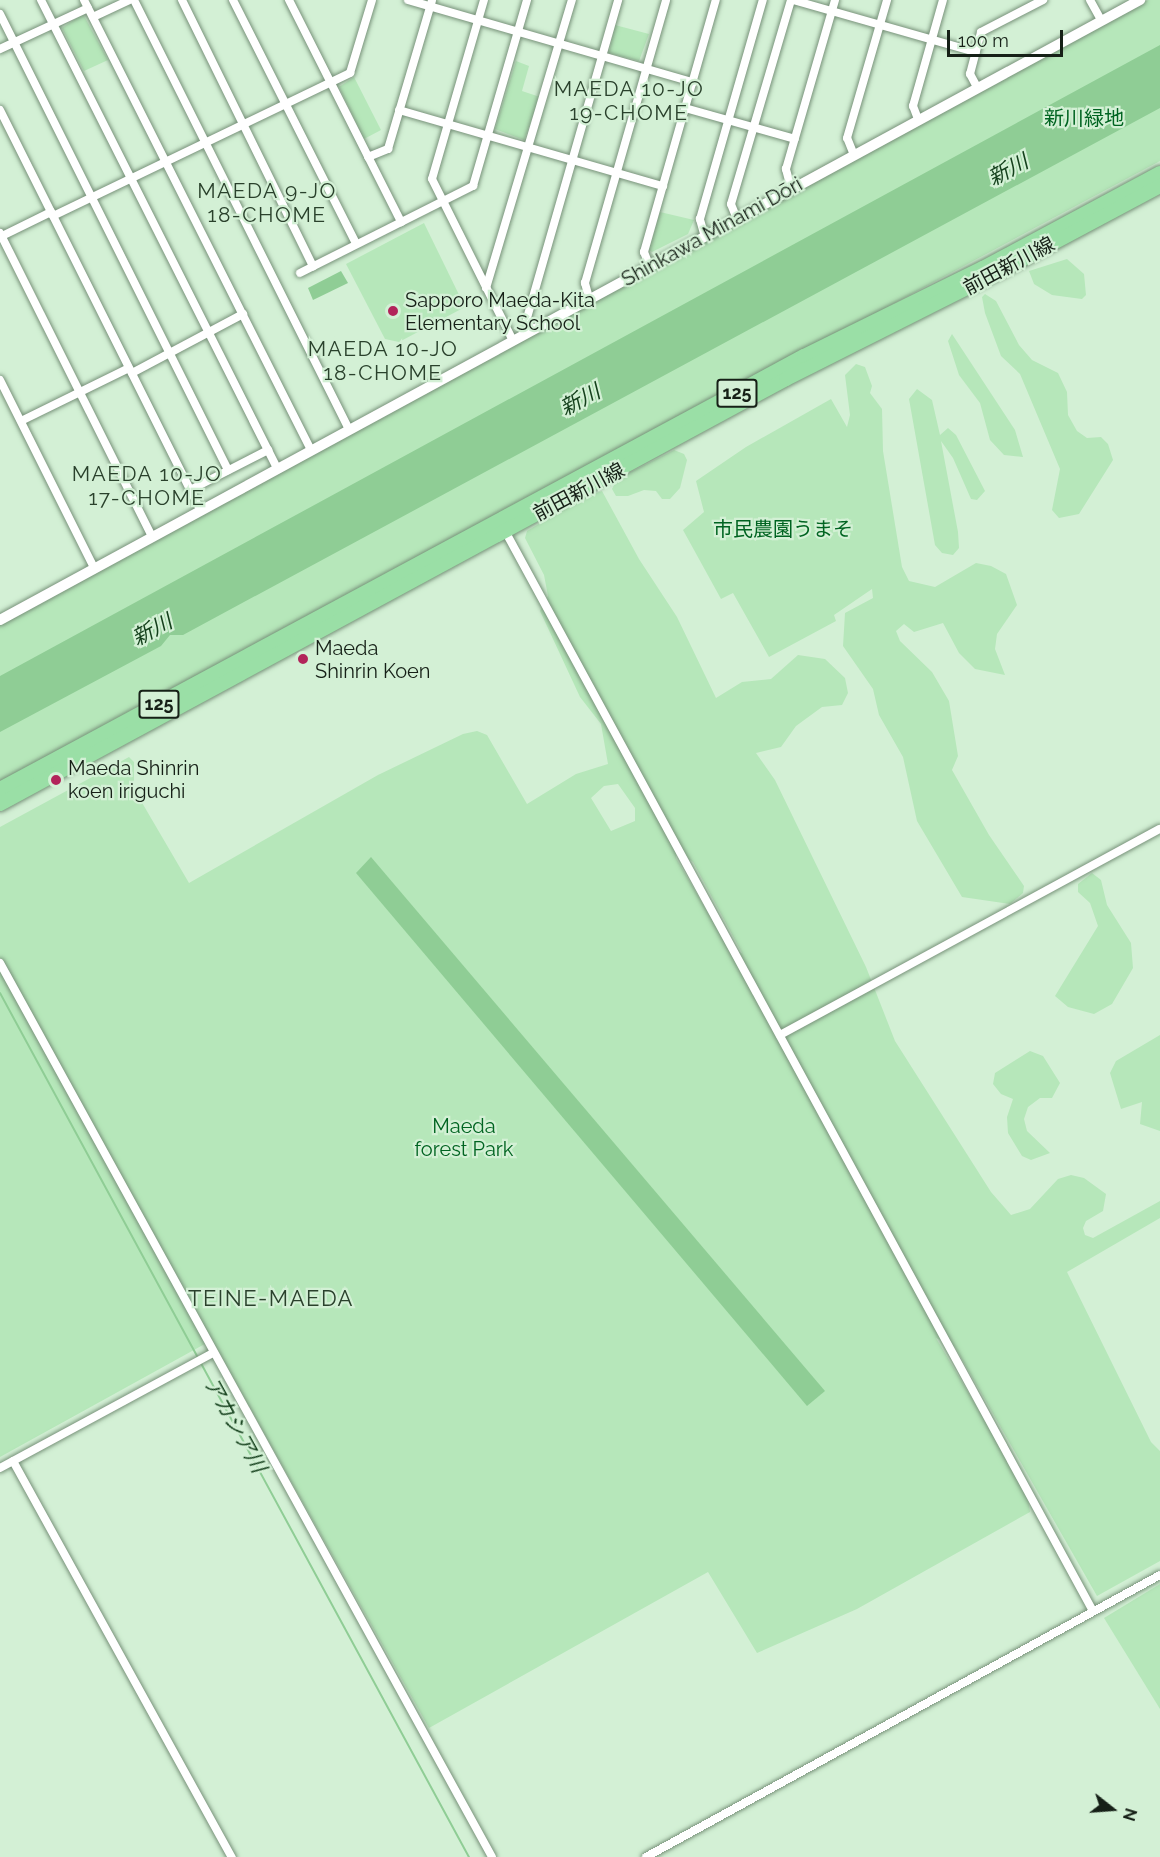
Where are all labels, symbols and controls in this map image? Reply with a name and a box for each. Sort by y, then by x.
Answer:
scale bar [950,18,1066,56]
text: 100 m [958,30,1009,51]
district label: MAEDA 10-JO 19-CHOME [553,76,705,126]
park label: 新川緑地 [1044,106,1124,130]
water label: 新川 [984,149,1032,191]
street label: Shinkawa Minami Dōri [617,172,807,292]
district label: MAEDA 9-JO 18-CHOME [197,178,337,228]
street label: 前田新川線 [959,232,1059,300]
place label: Sapporo Maeda-Kita Elementary School [405,288,595,335]
marker: Sapporo Maeda-Kita Elementary School [386,304,400,318]
district label: MAEDA 10-JO 18-CHOME [307,336,459,386]
road number: 125 [716,378,758,408]
water label: 新川 [556,379,604,421]
street label: 前田新川線 [529,458,629,526]
district label: MAEDA 10-JO 17-CHOME [71,461,223,511]
park label: 市民農園うまそ [713,517,853,541]
water label: 新川 [128,609,176,651]
place label: Maeda Shinrin Koen [315,636,431,683]
marker: Maeda Shinrin Koen [296,652,310,666]
road number: 125 [138,689,180,719]
place label: Maeda Shinrin koen iriguchi [68,756,199,803]
marker: Maeda Shinrin koen iriguchi [49,773,63,787]
park label: Maeda forest Park [415,1114,513,1161]
district label: TEINE-MAEDA [188,1286,354,1312]
water label: アカシア川 [199,1373,271,1477]
north arrow [1082,1779,1142,1839]
text: N [1119,1806,1141,1823]

